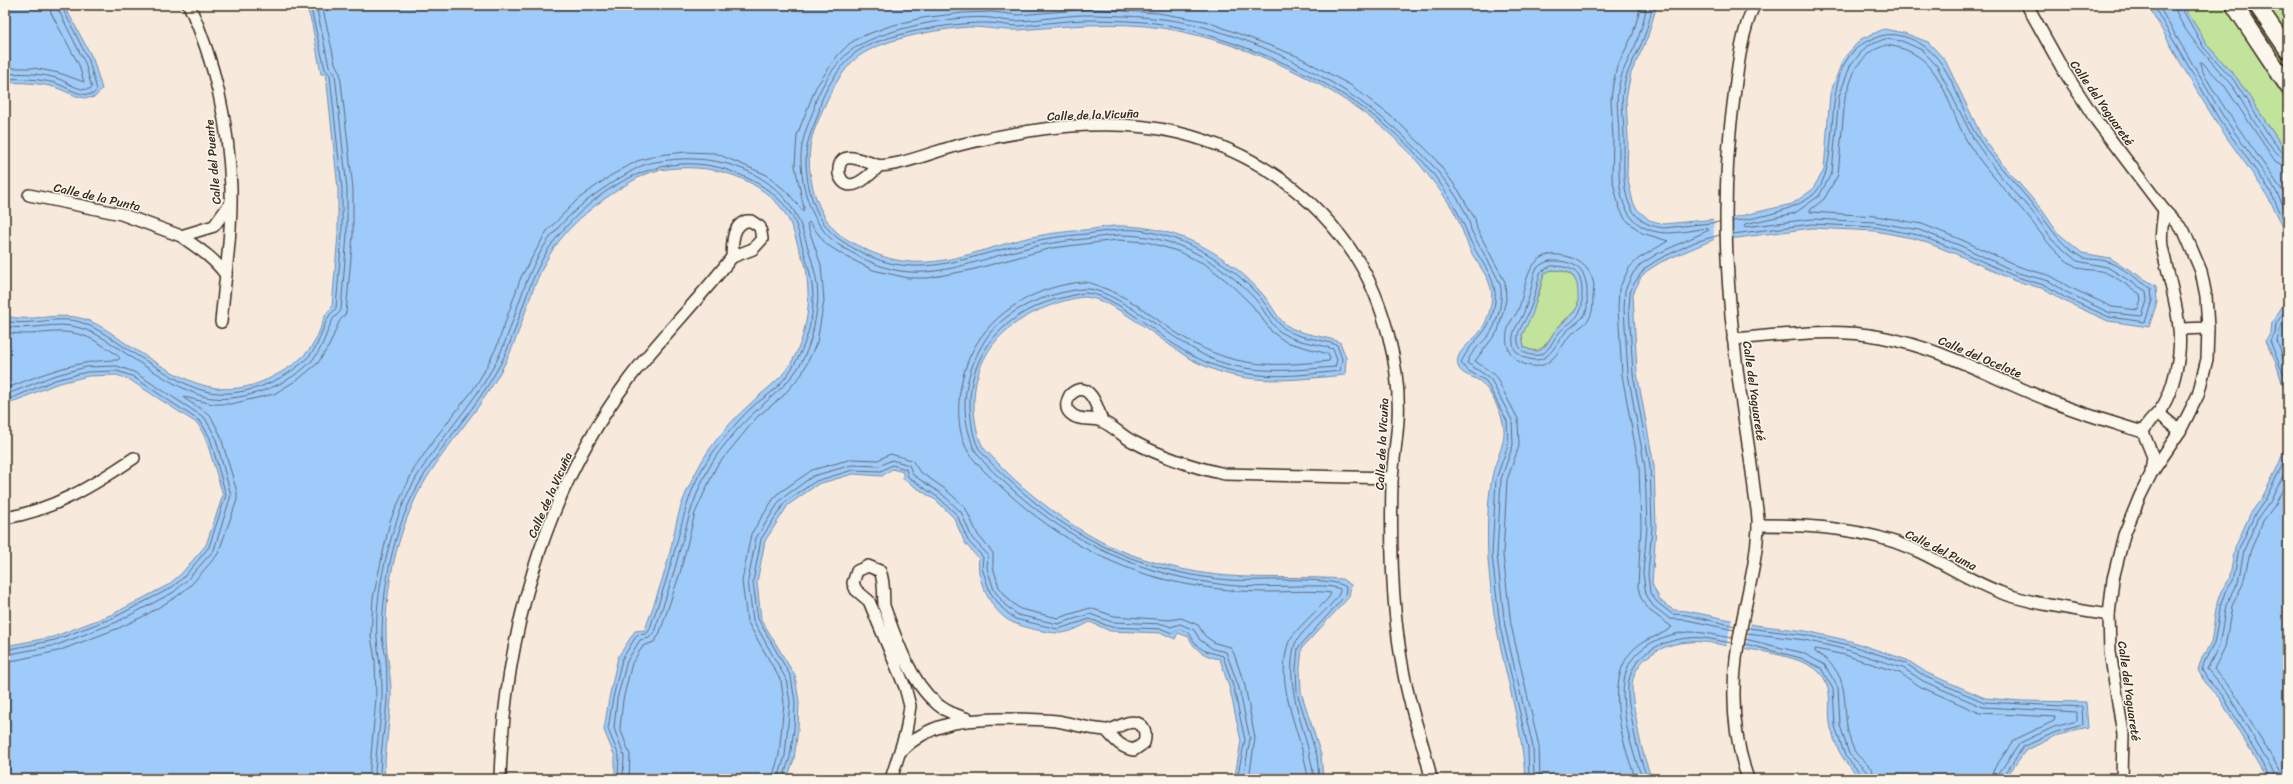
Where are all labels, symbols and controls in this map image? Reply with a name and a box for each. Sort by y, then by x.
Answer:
street label: Calle del Yaguareté [2064,55,2140,151]
street label: Calle de la Vicuña [1047,102,1139,128]
street label: Calle del Puente [198,118,228,205]
street label: Calle de la Punta [51,176,143,218]
street label: Calle del Ocelote [1935,330,2025,385]
street label: Calle del Yaguareté [1736,340,1772,442]
street label: Calle de la Vicuña [1369,397,1395,491]
street label: Calle de la Vicuña [521,448,579,542]
street label: Calle del Puma [1901,523,1981,577]
street label: Calle del Yaguareté [2111,640,2147,742]

